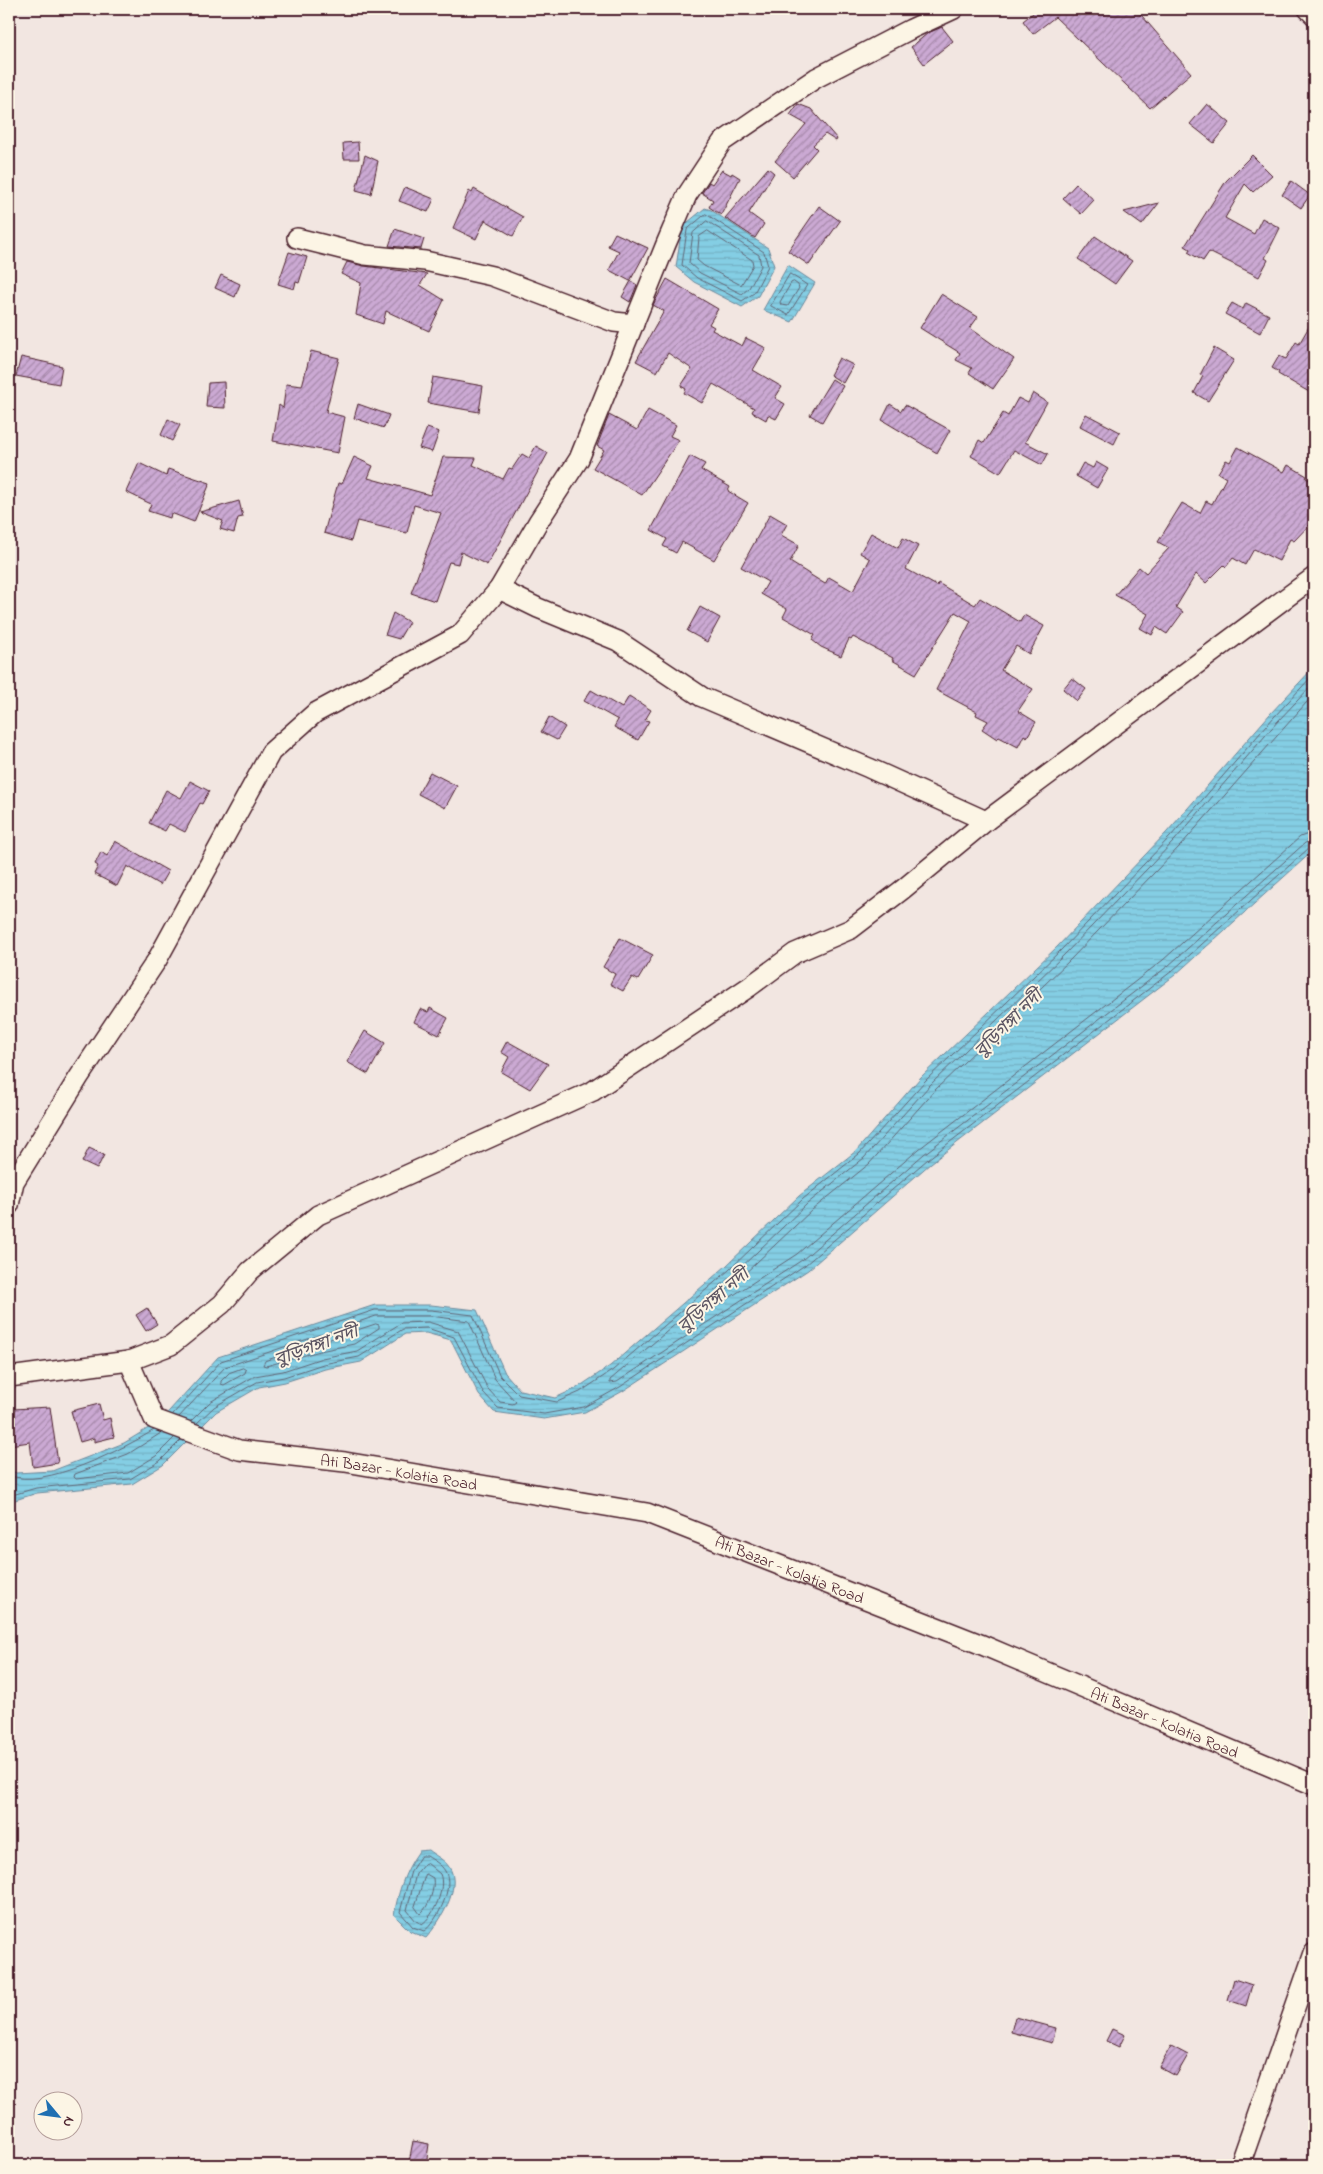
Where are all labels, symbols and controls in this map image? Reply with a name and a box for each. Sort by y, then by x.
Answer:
water label: বুড়িগঙ্গা নদী [969,982,1052,1064]
water label: বুড়িগঙ্গা নদী [673,1261,758,1340]
water label: বুড়িগঙ্গা নদী [271,1319,365,1374]
street label: Ati Bazar - Kolatia Road [319,1449,479,1498]
street label: Ati Bazar - Kolatia Road [711,1531,867,1611]
street label: Ati Bazar - Kolatia Road [1086,1682,1242,1766]
north arrow [32,2092,82,2142]
text: N [57,2112,80,2131]

